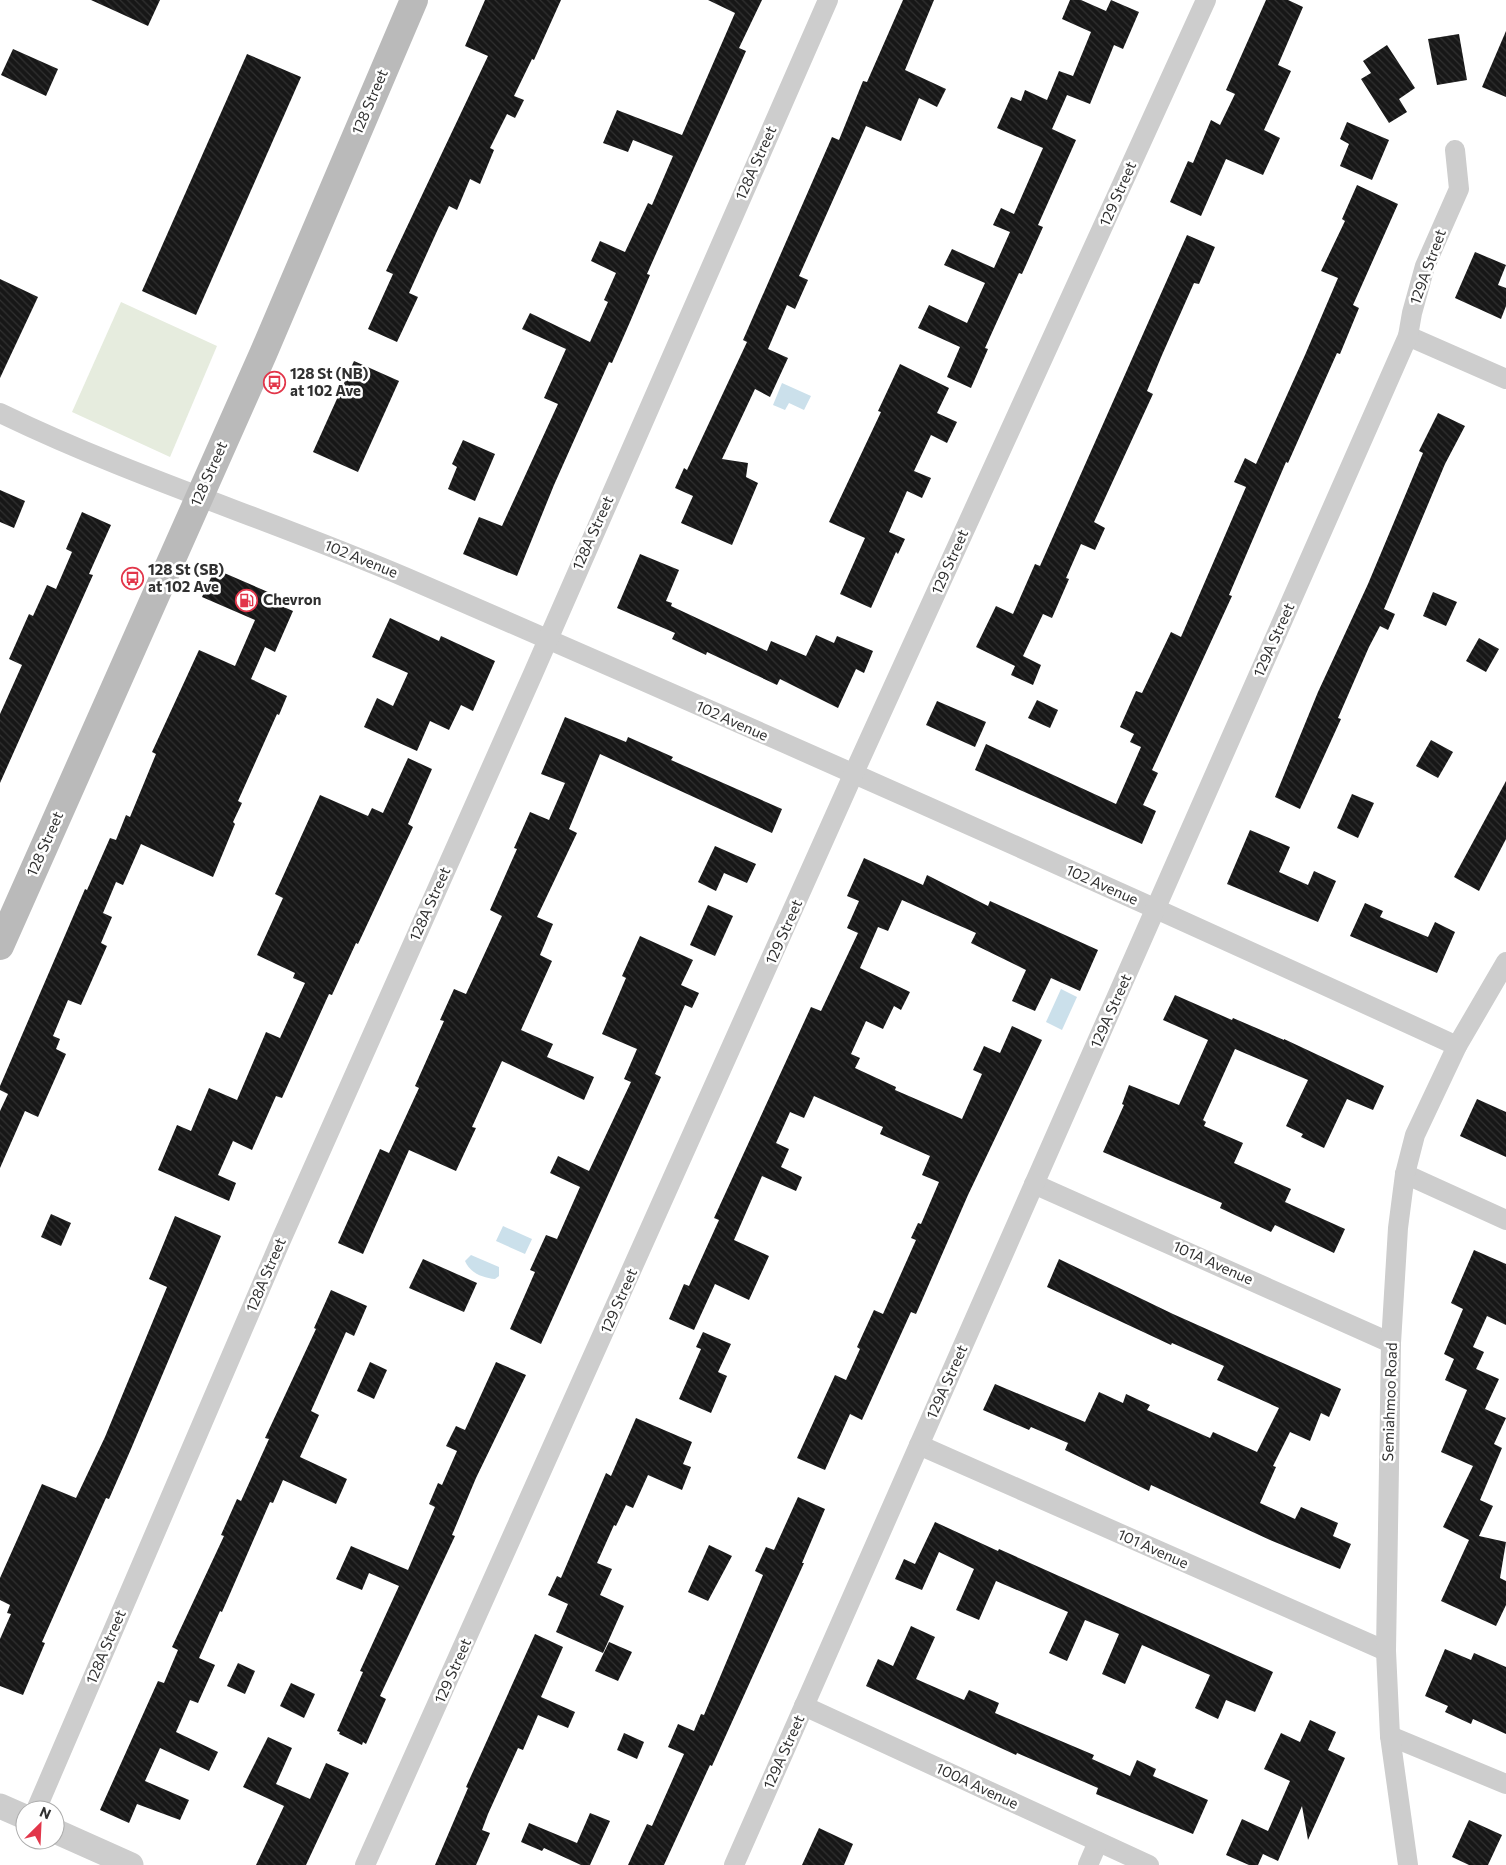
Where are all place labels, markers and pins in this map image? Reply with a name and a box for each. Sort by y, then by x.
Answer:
place label: 128 St (NB) at 102 Ave [290,364,369,399]
bus stop icon: 128 St (NB) at 102 Ave [262,371,286,395]
place label: 128 St (SB) at 102 Ave [148,560,224,595]
bus stop icon: 128 St (SB) at 102 Ave [120,567,144,591]
fuel station icon: Chevron [235,588,259,612]
place label: Chevron [263,590,321,608]

